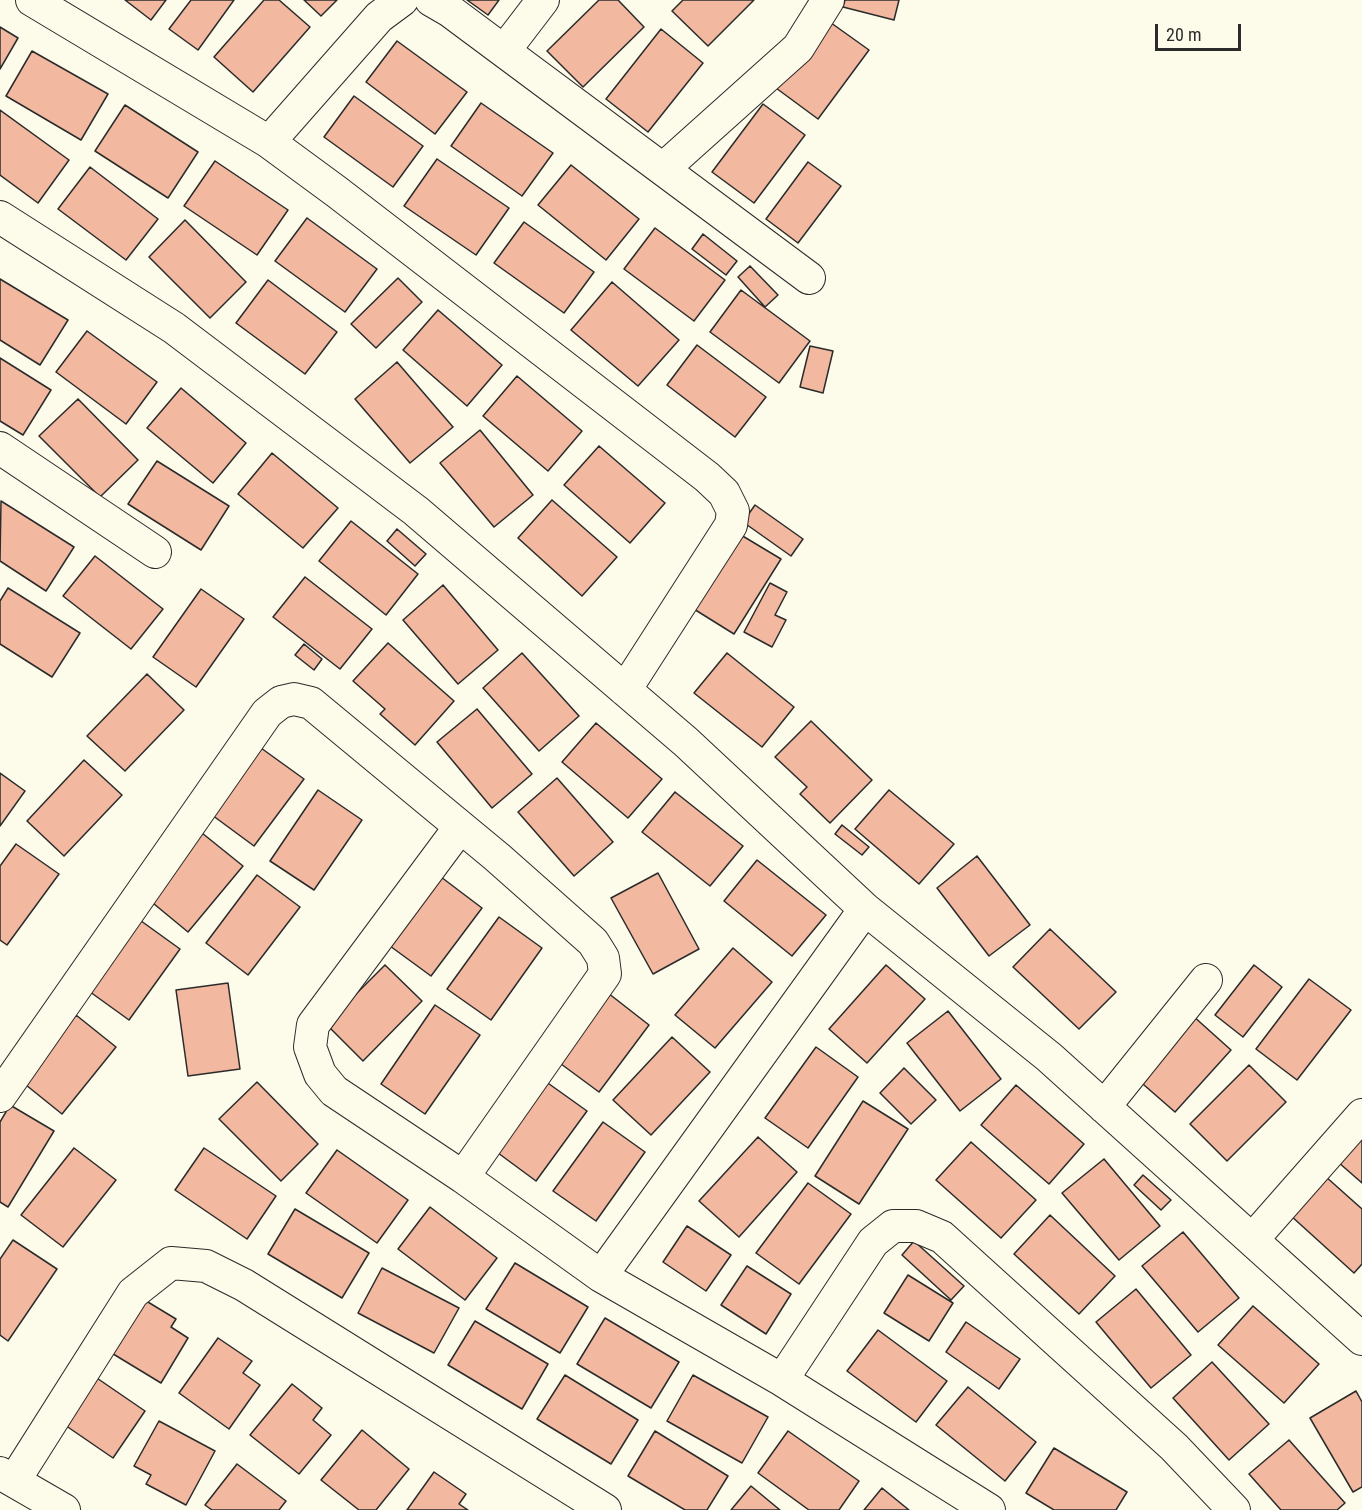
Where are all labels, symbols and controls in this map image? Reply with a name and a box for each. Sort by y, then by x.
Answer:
scale bar [1158,12,1244,50]
text: 20 m [1166,24,1201,45]

